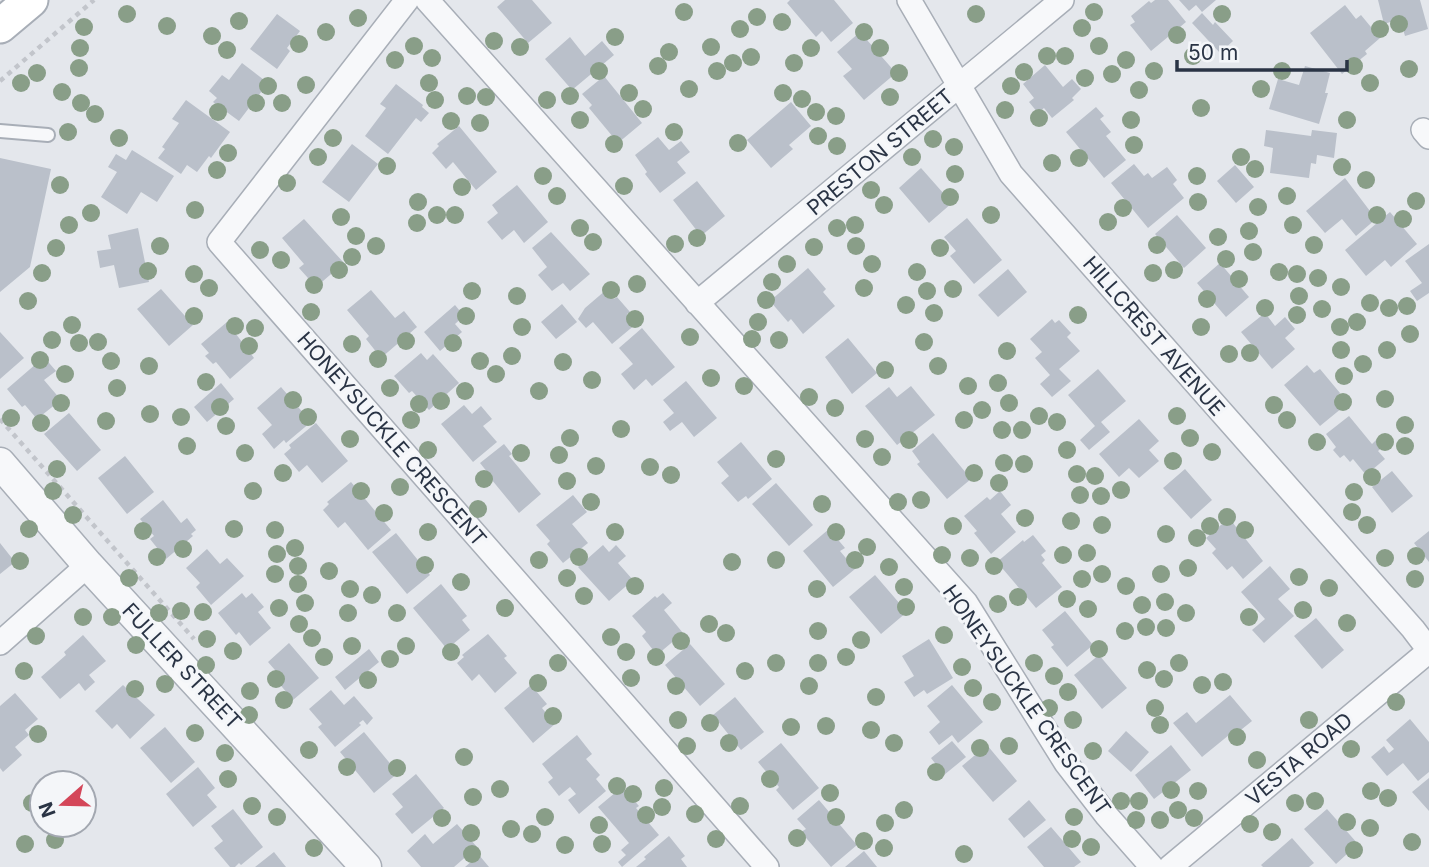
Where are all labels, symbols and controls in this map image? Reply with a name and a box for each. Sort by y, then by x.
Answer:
scale bar [1177,28,1347,72]
text: 50 m [1188,40,1238,65]
street label: PRESTON STREET [802,84,958,220]
street label: HILLCREST AVENUE [1078,251,1230,421]
street label: HONEYSUCKLE CRESCENT [292,327,492,551]
street label: HONEYSUCKLE CRESCENT [938,580,1116,820]
street label: FULLER STREET [117,598,247,734]
street label: VESTA ROAD [1241,707,1357,811]
north arrow [28,769,98,839]
text: N [34,799,61,820]

